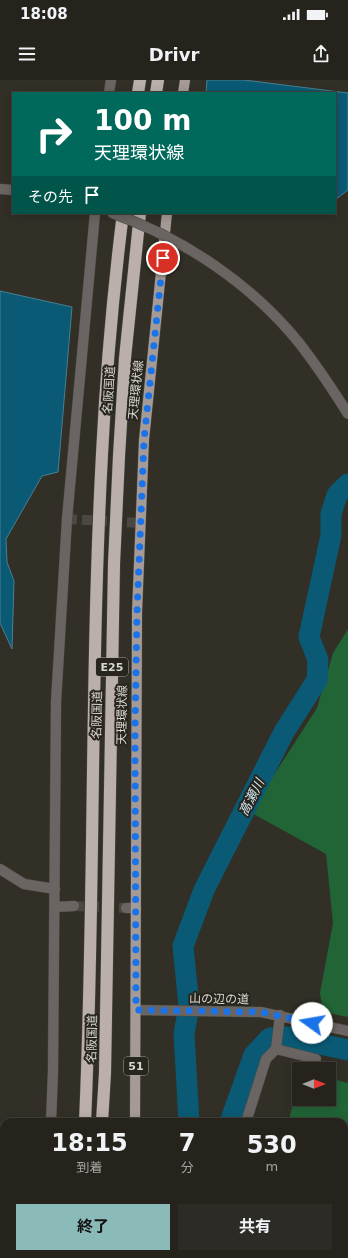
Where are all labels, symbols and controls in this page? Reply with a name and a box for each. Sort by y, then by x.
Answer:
text: 18:08 [20,5,68,23]
icon: menu [16,43,38,65]
icon: share [310,43,332,65]
text: Drivr [149,44,199,65]
text: 100 m [94,104,191,137]
icon: right [28,108,80,160]
text: 天理環状線 [94,142,184,163]
icon: arrive [81,184,103,206]
text: その先 [28,188,73,206]
pin [146,241,180,275]
icon: arrive [152,247,174,269]
street label: 天理環状線 [126,359,146,421]
street label: 名阪国道 [100,366,118,414]
road number: E25 [96,658,128,676]
street label: 天理環状線 [114,685,130,745]
street label: 名阪国道 [90,691,104,739]
water label: 高瀬川 [236,775,268,818]
street label: 山の辺の道 [189,991,249,1007]
position arrow [291,1002,333,1044]
street label: 名阪国道 [85,1015,99,1063]
road number: 51 [124,1057,148,1075]
north arrow [292,1062,336,1106]
map controls [292,1062,336,1106]
text: 18:15 [51,1129,128,1157]
text: 7 [179,1129,195,1157]
text: 530 [247,1131,297,1159]
text: m [265,1159,278,1174]
text: 到着 [76,1160,102,1175]
text: 分 [181,1160,194,1175]
button: 終了 [16,1204,170,1250]
button: 共有 [178,1204,332,1250]

